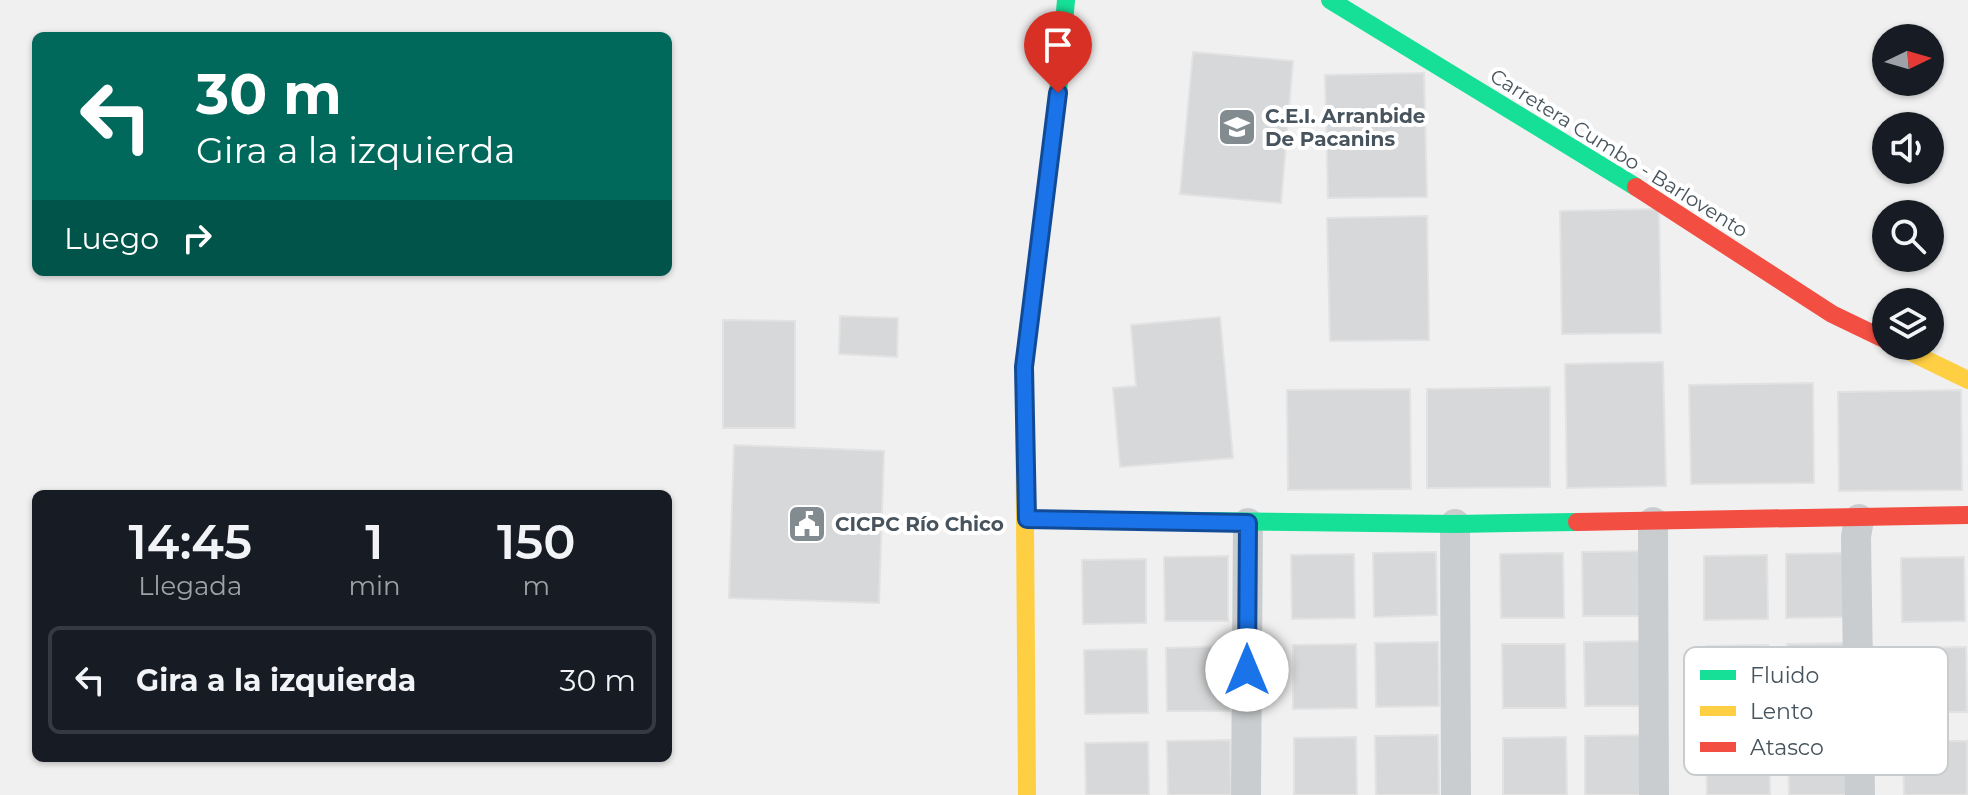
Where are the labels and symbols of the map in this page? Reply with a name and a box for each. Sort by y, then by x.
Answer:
pin [1024,11,1092,93]
north arrow [1872,24,1944,96]
street label: Carretera Cumbo - Barlovento [1486,64,1752,242]
place label: C.E.I. Arranbide De Pacanins [1265,104,1425,151]
school or university icon: C.E.I. Arranbide De Pacanins [1216,106,1258,148]
public building icon: CICPC Río Chico [786,503,828,545]
place label: CICPC Río Chico [835,512,1004,536]
position arrow [1205,628,1289,712]
legend [1684,647,1948,775]
text: Fluido [1750,662,1819,689]
text: Lento [1750,698,1813,725]
text: Atasco [1750,734,1824,761]

